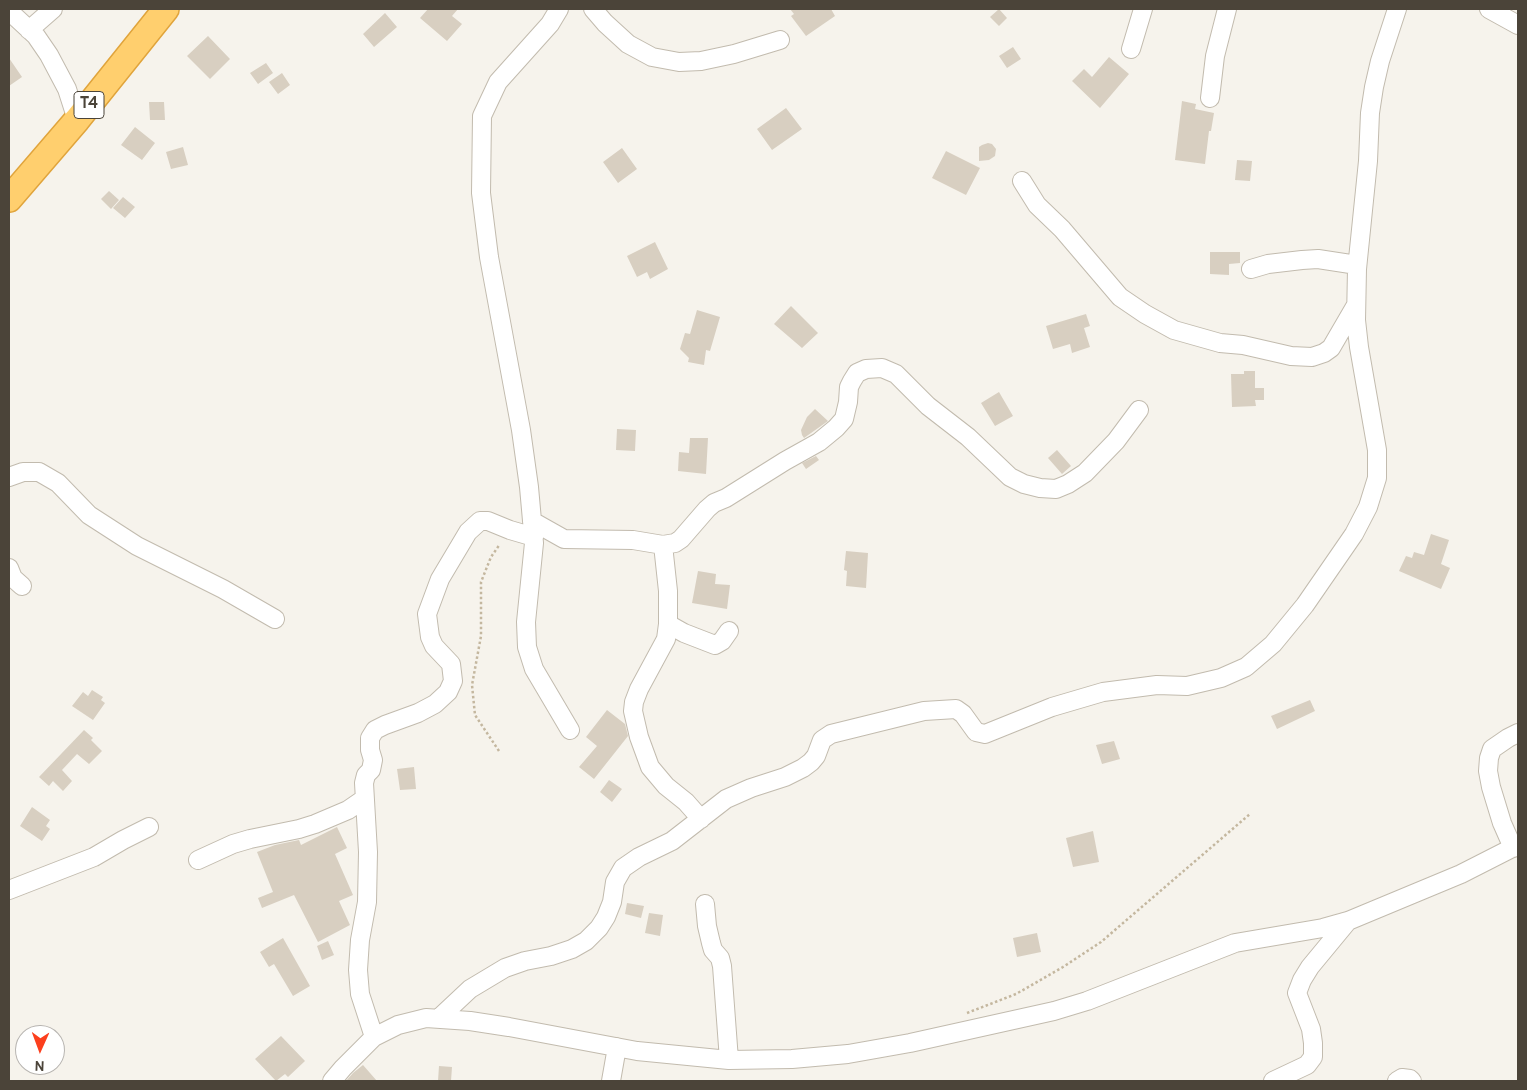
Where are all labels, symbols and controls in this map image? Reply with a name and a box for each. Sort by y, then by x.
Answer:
road number: T4 [74,92,104,118]
north arrow [15,1025,65,1075]
text: N [34,1056,45,1073]

